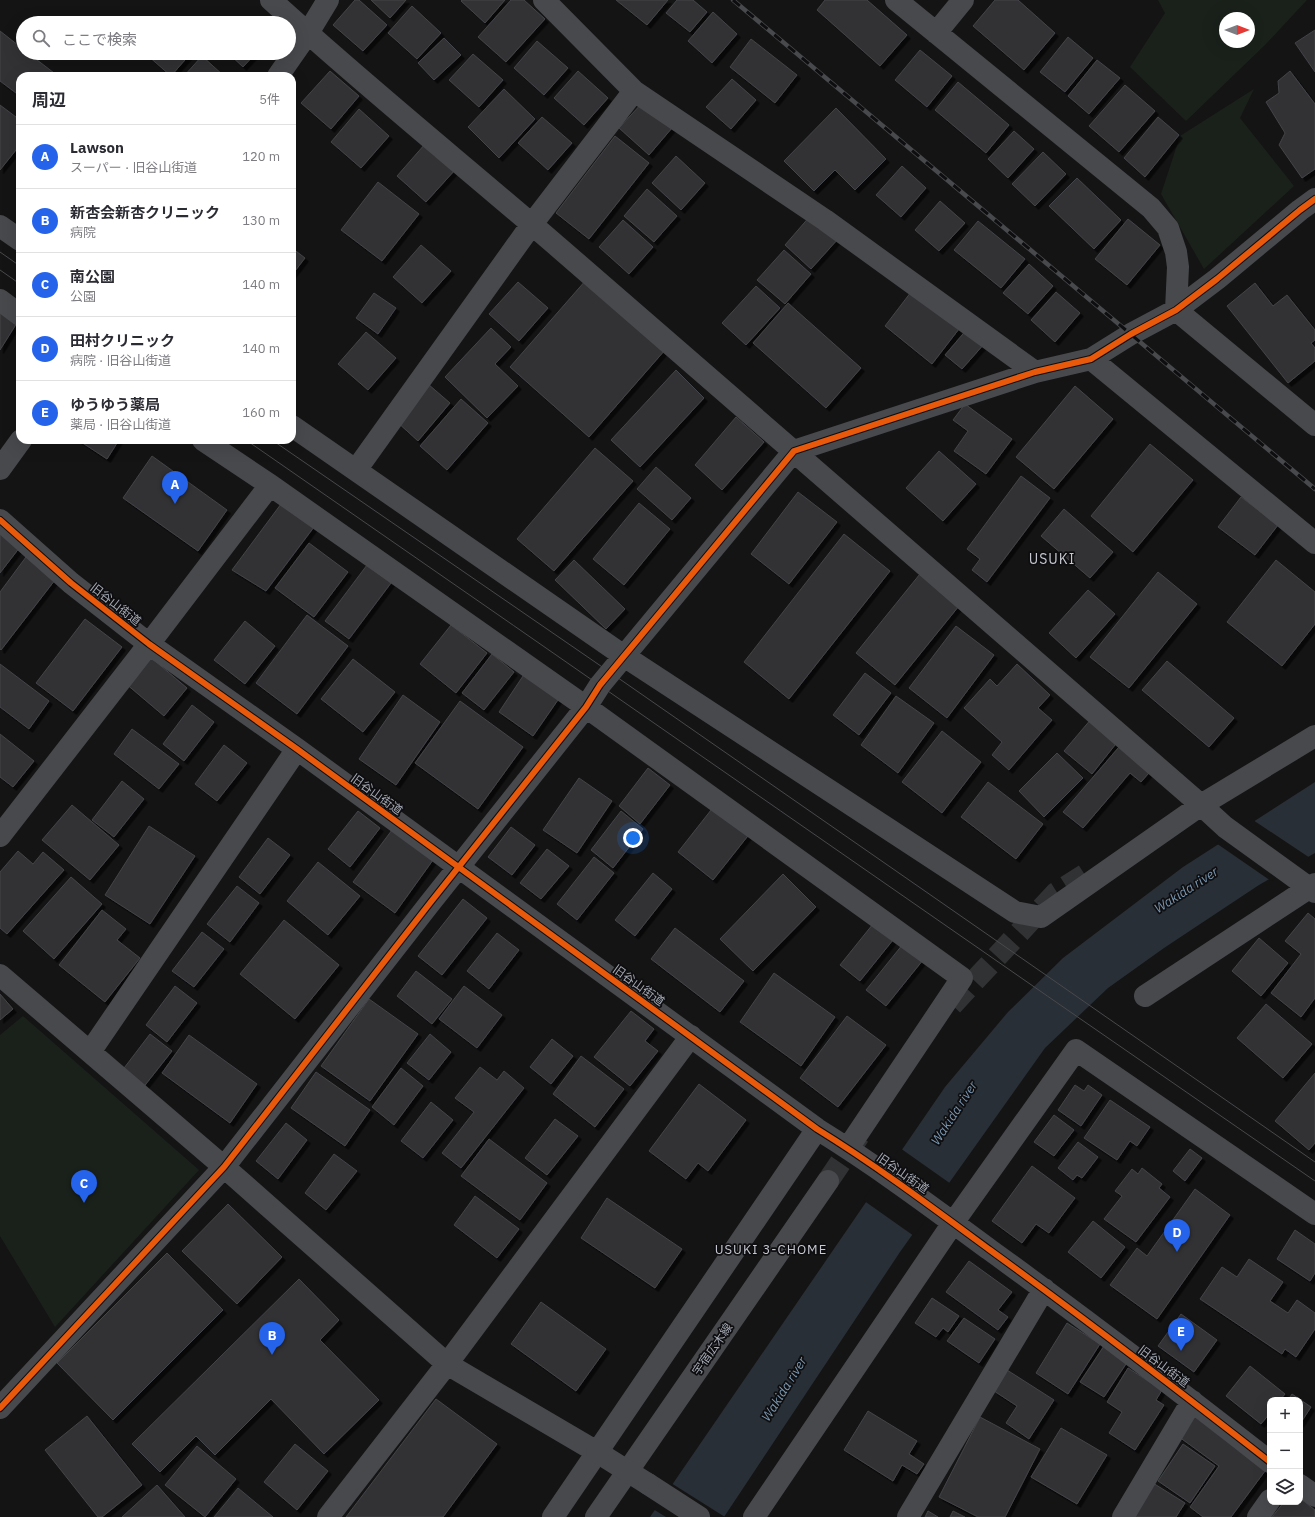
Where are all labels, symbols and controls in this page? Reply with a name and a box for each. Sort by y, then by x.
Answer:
north arrow [1219,12,1255,48]
search box [16,16,296,60]
icon: search [30,27,52,49]
text: ここで検索 [62,30,137,49]
text: 周辺 [32,89,66,111]
text: 5件 [259,91,280,108]
text: Lawson [70,138,124,157]
text: A [41,148,49,165]
text: 120 m [242,148,280,165]
text: スーパー · 旧谷山街道 [70,159,197,176]
text: 新杏会新杏クリニック [70,203,220,222]
text: B [41,212,49,229]
text: 130 m [242,212,280,229]
text: 病院 [70,224,96,241]
text: 南公園 [70,267,115,286]
text: C [41,276,49,293]
text: 140 m [242,276,280,293]
text: 公園 [70,288,96,305]
text: 田村クリニック [70,331,175,350]
text: D [40,340,50,357]
text: 140 m [242,340,280,357]
text: 病院 · 旧谷山街道 [70,352,171,369]
text: ゆうゆう薬局 [70,395,160,414]
text: E [41,404,49,421]
text: 160 m [242,404,280,421]
text: 薬局 · 旧谷山街道 [70,416,171,433]
pin: A [162,471,188,504]
district label: USUKI [1029,550,1075,568]
street label: 旧谷山街道 [88,580,144,628]
street label: 旧谷山街道 [348,770,406,818]
your location [623,828,643,848]
water label: Wakida river [1151,862,1222,917]
street label: 旧谷山街道 [610,961,668,1009]
water label: Wakida river [927,1077,982,1148]
street label: 旧谷山街道 [874,1150,932,1196]
pin: C [71,1170,97,1203]
pin: D [1164,1219,1190,1252]
district label: USUKI 3-CHOME [715,1241,827,1258]
pin: E [1168,1318,1194,1351]
street label: 宇宿広木線 [689,1320,735,1378]
pin: B [259,1322,285,1355]
street label: 旧谷山街道 [1136,1342,1192,1390]
water label: Wakida river [758,1353,811,1424]
map controls [1267,1397,1303,1505]
button: + [1267,1397,1303,1433]
button: − [1267,1433,1303,1469]
button: layers [1267,1469,1303,1505]

